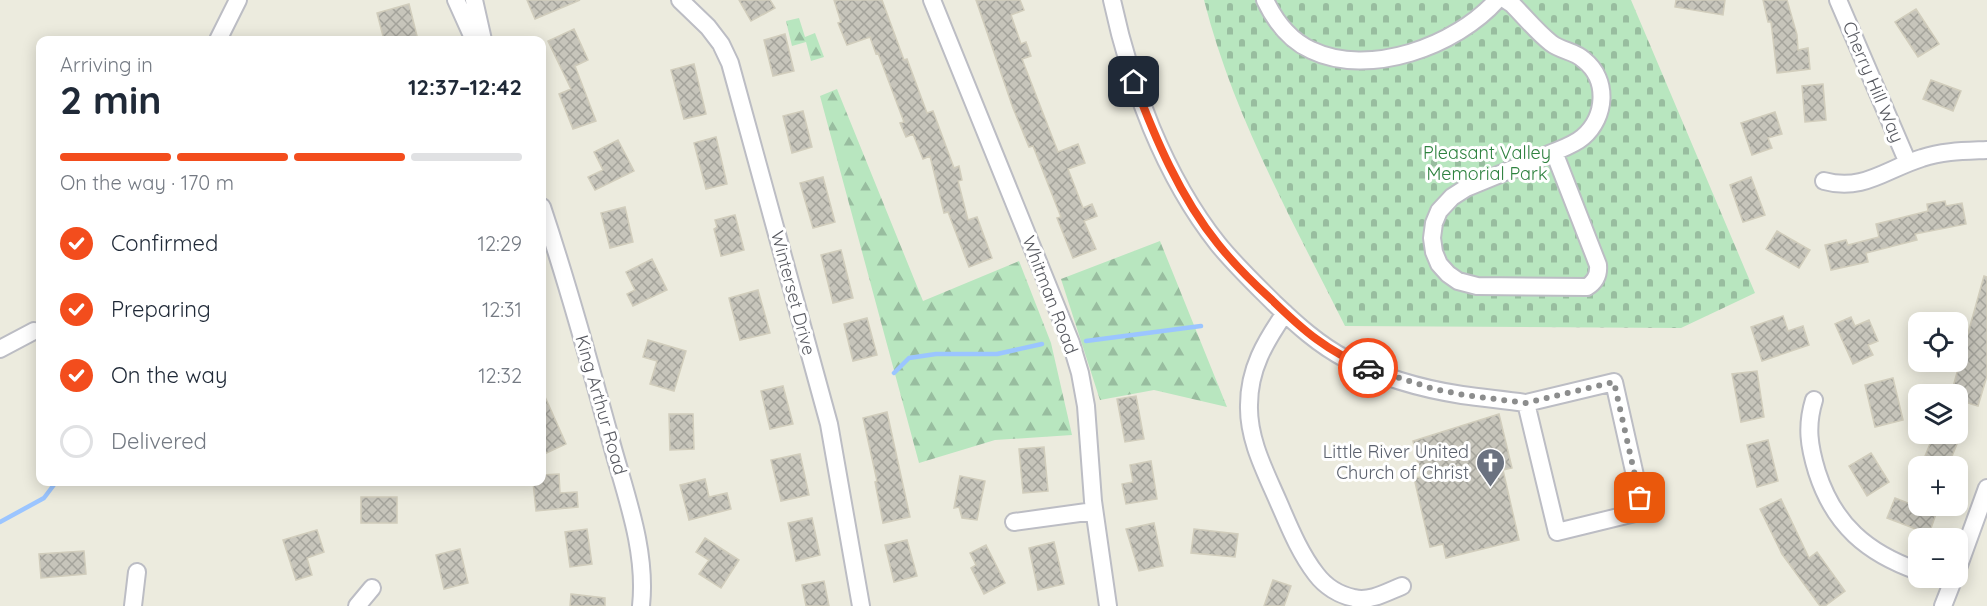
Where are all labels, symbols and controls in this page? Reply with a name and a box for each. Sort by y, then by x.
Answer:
street label: Cherry Hill Way [1838,18,1909,146]
text: Arriving in [60,52,153,77]
pin [1108,56,1159,107]
icon: home [1117,65,1150,98]
text: 12:37–12:42 [408,73,522,101]
text: 2 min [60,75,162,124]
park label: Pleasant Valley Memorial Park [1423,141,1551,185]
text: On the way · 170 m [60,170,234,195]
icon: check [60,227,93,260]
street label: Winterset Drive [766,228,821,358]
text: Confirmed [111,229,218,257]
text: 12:29 [478,231,522,256]
street label: Whitman Road [1017,232,1084,357]
icon: check [60,293,93,326]
text: Preparing [111,295,211,323]
text: 12:31 [482,297,522,322]
map controls [1908,312,1968,588]
button: locate [1908,312,1968,372]
street label: King Arthur Road [571,332,632,477]
courier [1338,338,1398,398]
icon: car [1352,352,1385,385]
icon: check [60,359,93,392]
text: On the way [111,361,227,389]
text: 12:32 [478,363,522,388]
button: layers [1908,384,1968,444]
text: Delivered [111,427,207,455]
place label: Little River United Church of Christ [1323,440,1469,484]
church icon: Little River United Church of Christ [1474,446,1506,488]
button: + [1908,456,1968,516]
pin [1614,472,1665,523]
icon: bag [1623,481,1656,514]
button: − [1908,528,1968,588]

